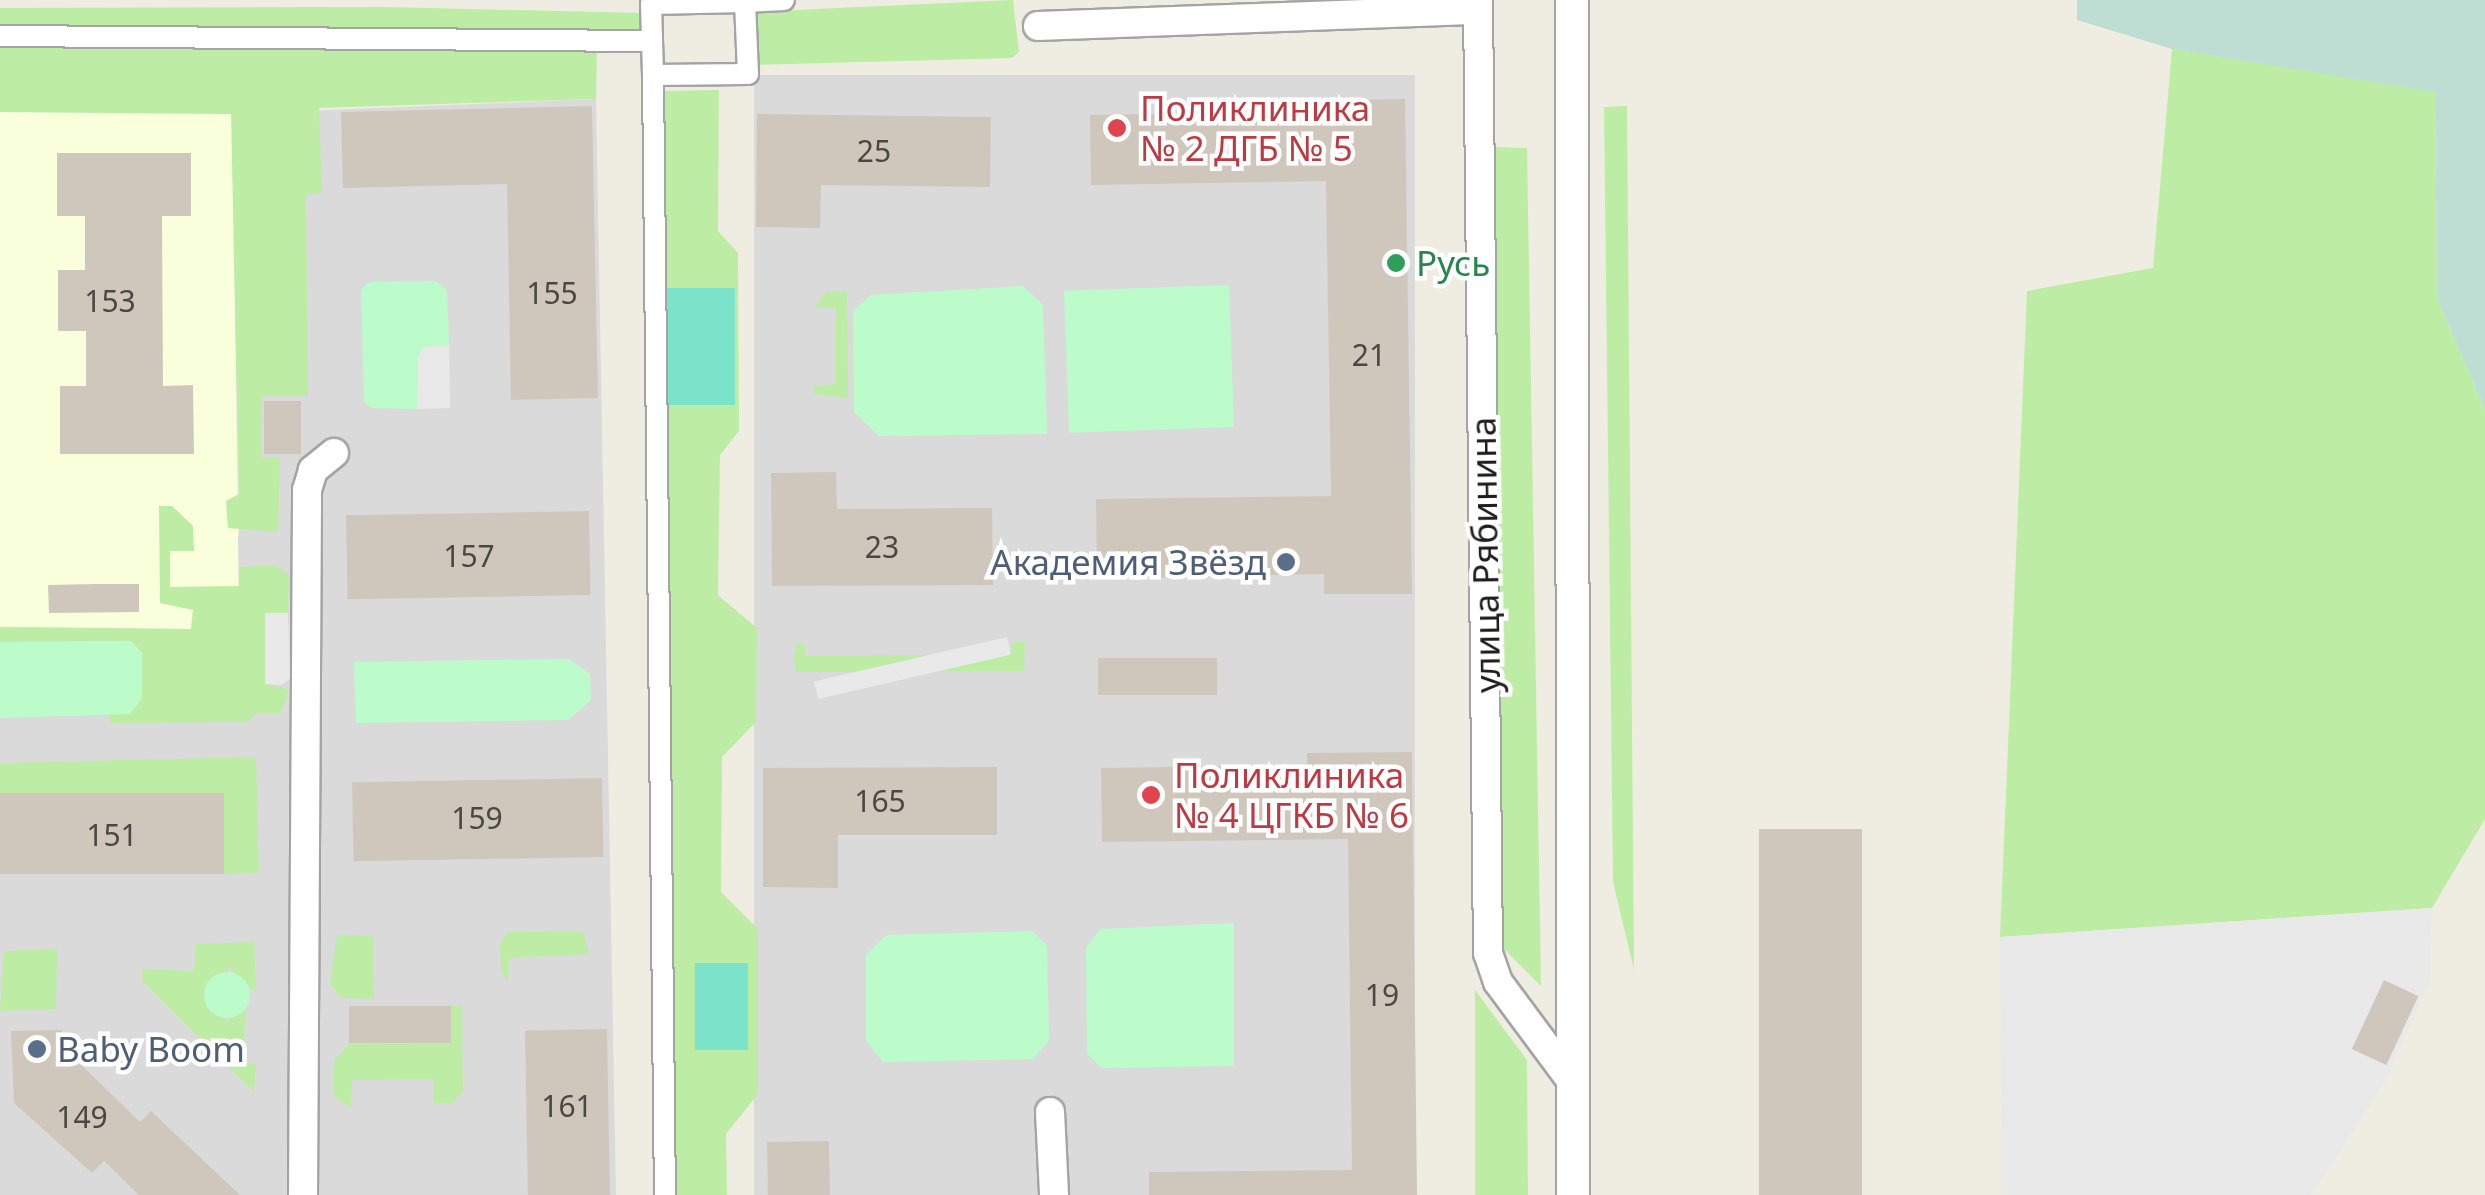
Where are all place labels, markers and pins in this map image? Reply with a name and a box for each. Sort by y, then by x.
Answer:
place label: Поликлиника № 2 ДГБ № 5 [1140,87,1370,169]
marker: Поликлиника № 2 ДГБ № 5 [1104,115,1130,141]
place label: Русь [1416,242,1490,284]
marker: Русь [1385,252,1407,274]
place label: Академия Звёзд [990,541,1266,583]
marker: Академия Звёзд [1275,551,1297,573]
place label: Поликлиника № 4 ЦГКБ № 6 [1174,754,1409,836]
marker: Поликлиника № 4 ЦГКБ № 6 [1138,782,1164,808]
place label: Baby Boom [57,1028,245,1070]
marker: Baby Boom [26,1038,48,1060]

